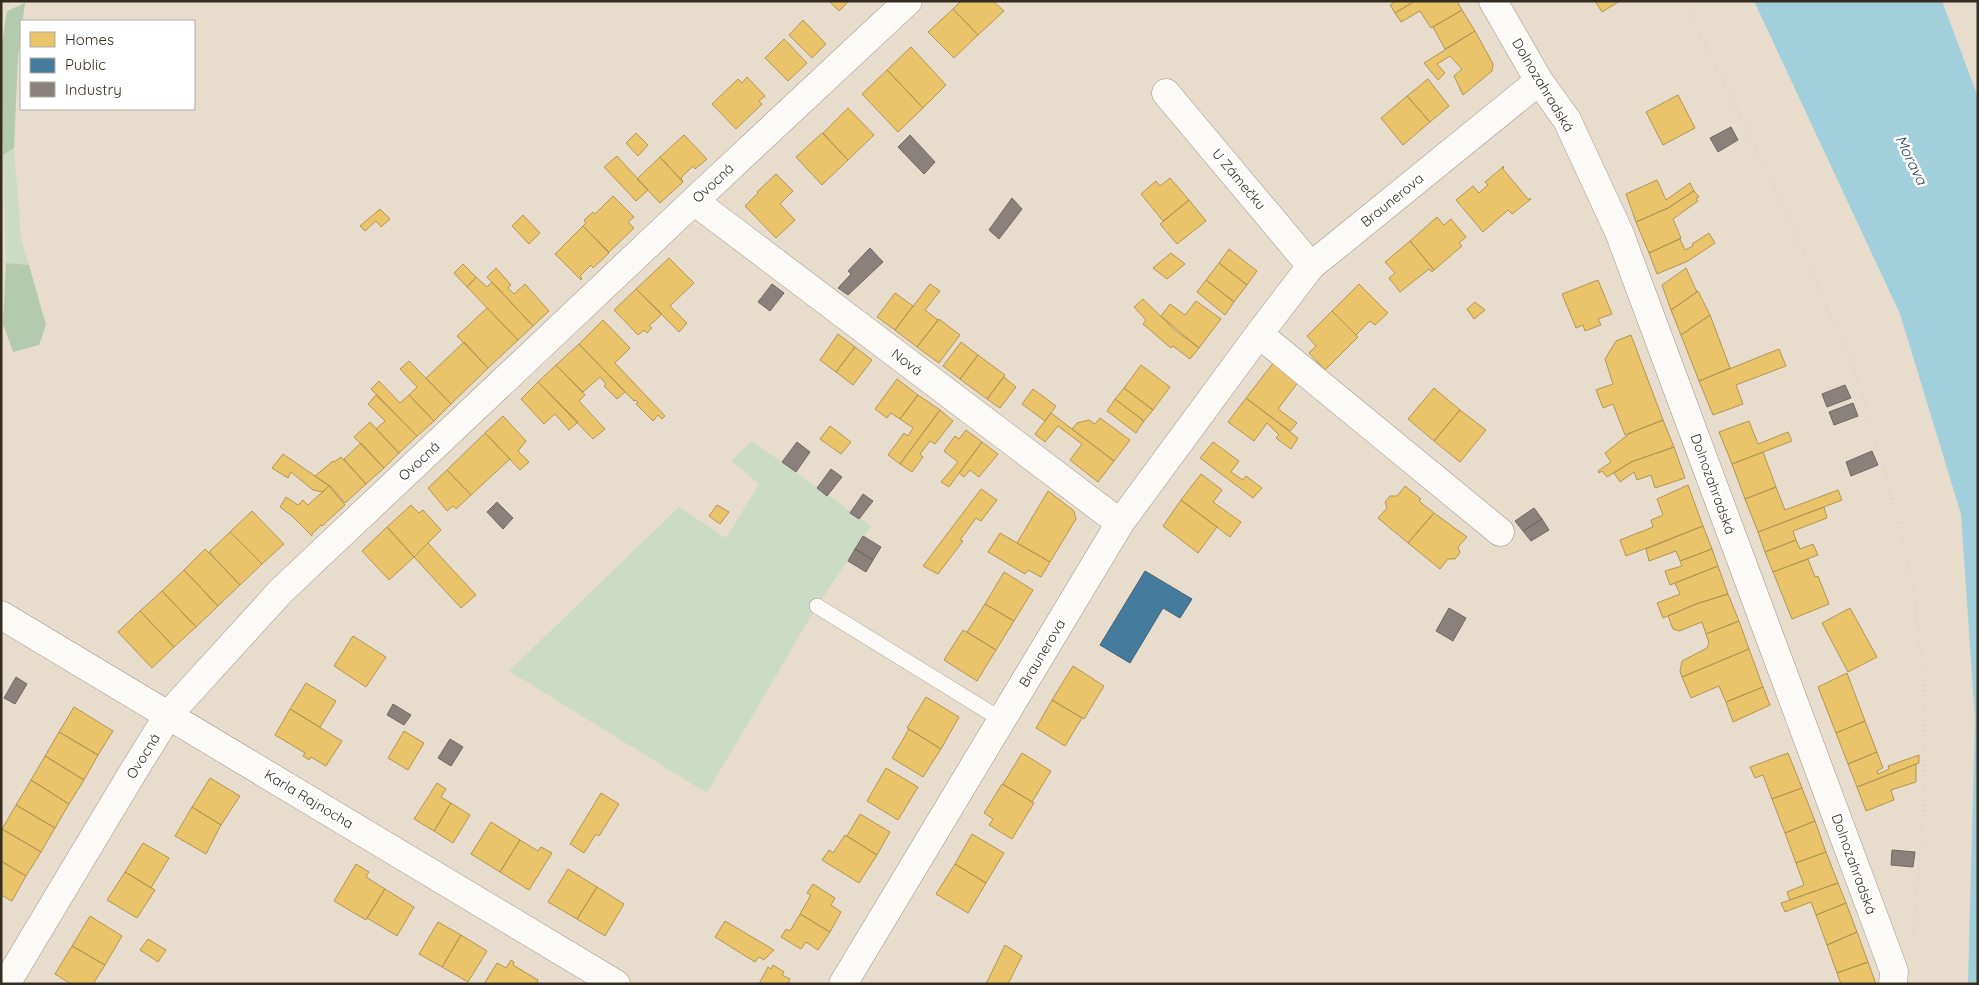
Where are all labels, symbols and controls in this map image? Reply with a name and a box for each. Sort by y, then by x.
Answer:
legend [20,20,195,110]
text: Homes [65,30,114,49]
street label: Dolnozahradská [1508,35,1578,135]
text: Public [65,55,106,74]
text: Industry [65,80,122,99]
water label: Morava [1891,132,1932,189]
street label: U Zámečku [1208,145,1270,213]
street label: Ovocná [688,159,738,207]
street label: Braunerova [1357,169,1427,231]
street label: Nová [888,344,926,380]
street label: Dolnozahradská [1686,431,1740,537]
street label: Ovocná [394,437,444,485]
street label: Braunerova [1015,616,1069,690]
street label: Ovocná [122,730,164,782]
street label: Karla Rajnocha [261,765,357,833]
street label: Dolnozahradská [1827,811,1881,917]

